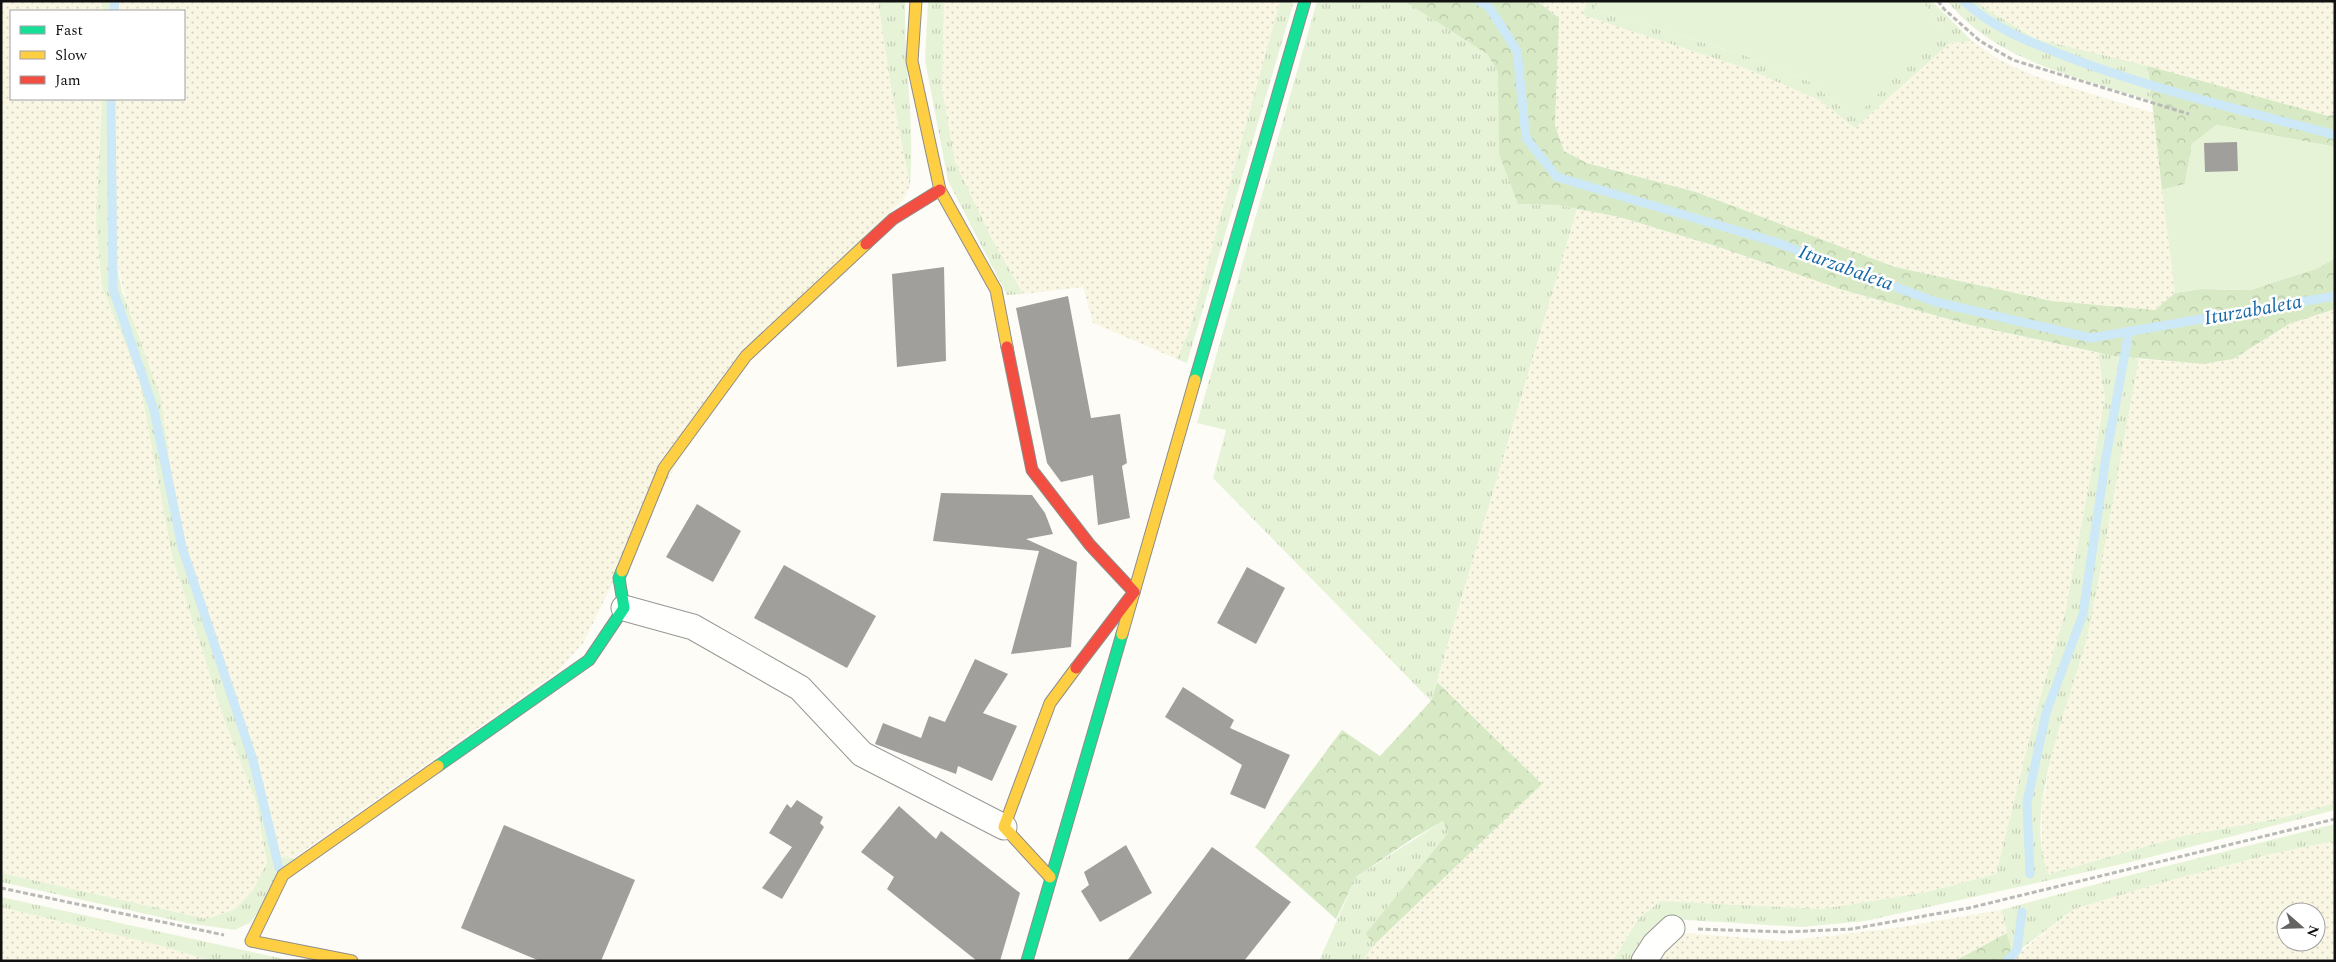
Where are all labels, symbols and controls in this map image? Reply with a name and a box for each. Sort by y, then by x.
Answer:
legend [10,10,185,100]
text: Fast [55,19,83,42]
text: Slow [55,44,87,67]
text: Jam [55,69,81,92]
water label: Iturzabaleta [1794,237,1898,299]
water label: Iturzabaleta [2202,287,2304,333]
north arrow [2276,902,2326,952]
text: N [2301,922,2325,940]

